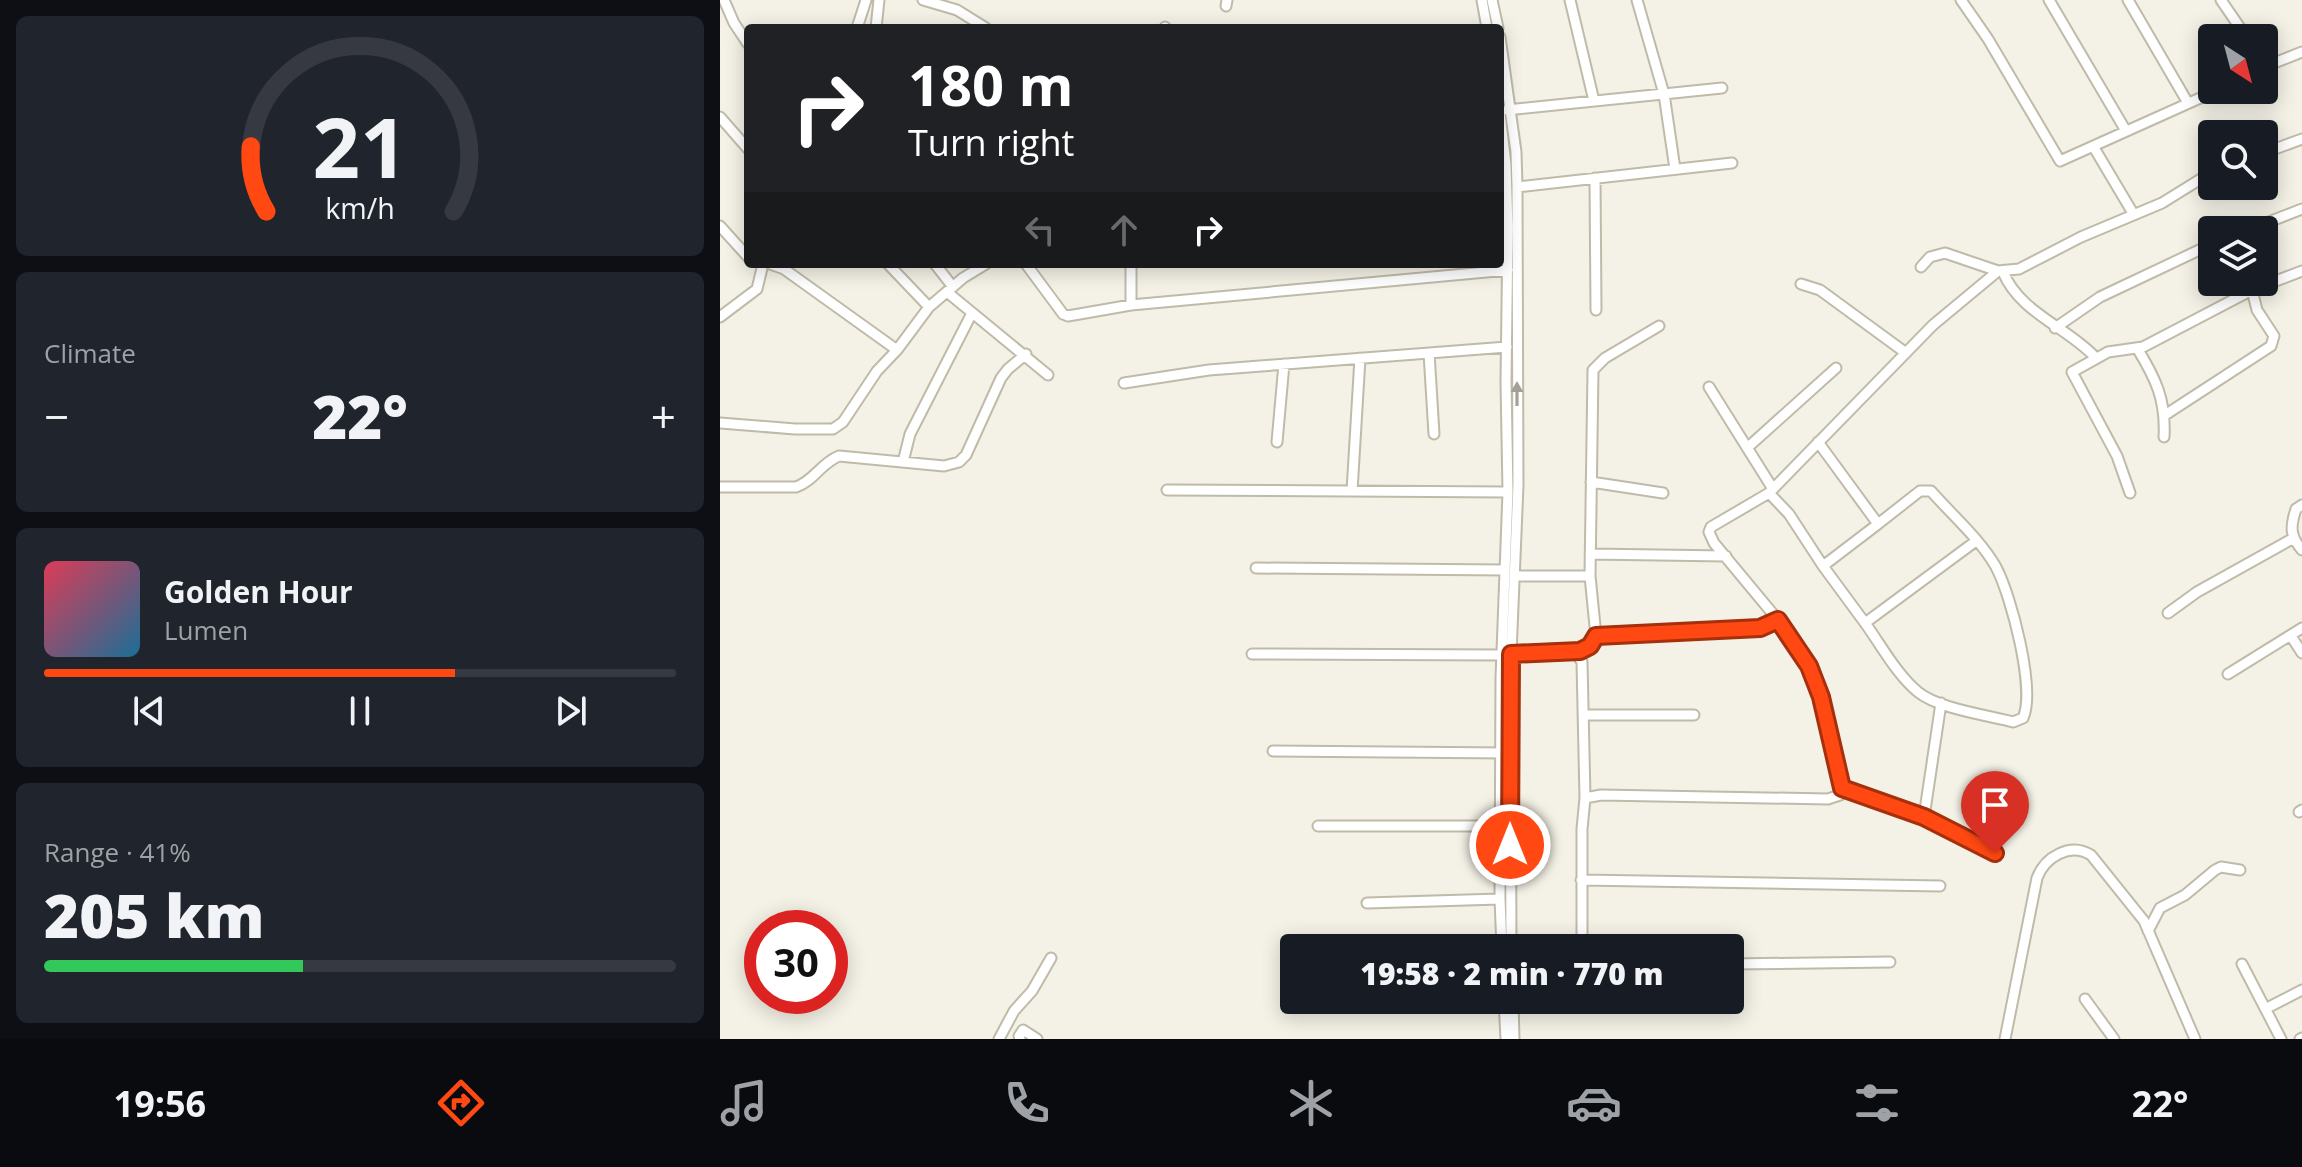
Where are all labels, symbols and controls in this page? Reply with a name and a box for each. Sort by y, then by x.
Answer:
north arrow [2198,24,2278,104]
map controls [2198,24,2278,296]
text: 180 m [908,46,1074,122]
icon: right [776,56,880,160]
text: 21 [312,88,408,201]
text: Turn right [908,118,1074,167]
button: search [2198,120,2278,200]
text: km/h [325,188,395,227]
icon: left [1018,208,1062,252]
icon: ahead [1102,208,1146,252]
icon: right [1186,208,1230,252]
button: layers [2198,216,2278,296]
text: Climate [44,335,136,371]
text: 22° [312,375,408,457]
one-way arrow [1511,381,1523,406]
text: − [44,386,69,446]
text: + [651,386,676,446]
text: Golden Hour [164,571,353,612]
text: Lumen [164,612,248,648]
icon: previous [127,689,171,733]
icon: pause [338,689,382,733]
icon: next [549,689,593,733]
pin [1961,771,2029,853]
icon: arrive [1973,783,2017,827]
position arrow [1468,803,1552,887]
text: Range · 41% [44,834,191,870]
text: 205 km [44,874,265,956]
speed limit sign: 30 [744,910,848,1014]
text: 19:58 · 2 min · 770 m [1360,953,1664,994]
icon: directions [433,1075,489,1131]
icon: music [716,1075,772,1131]
icon: phone [999,1075,1055,1131]
icon: climate [1283,1075,1339,1131]
icon: car [1566,1075,1622,1131]
icon: filters [1849,1075,1905,1131]
text: 19:56 [114,1079,206,1128]
text: 22° [2132,1079,2188,1128]

